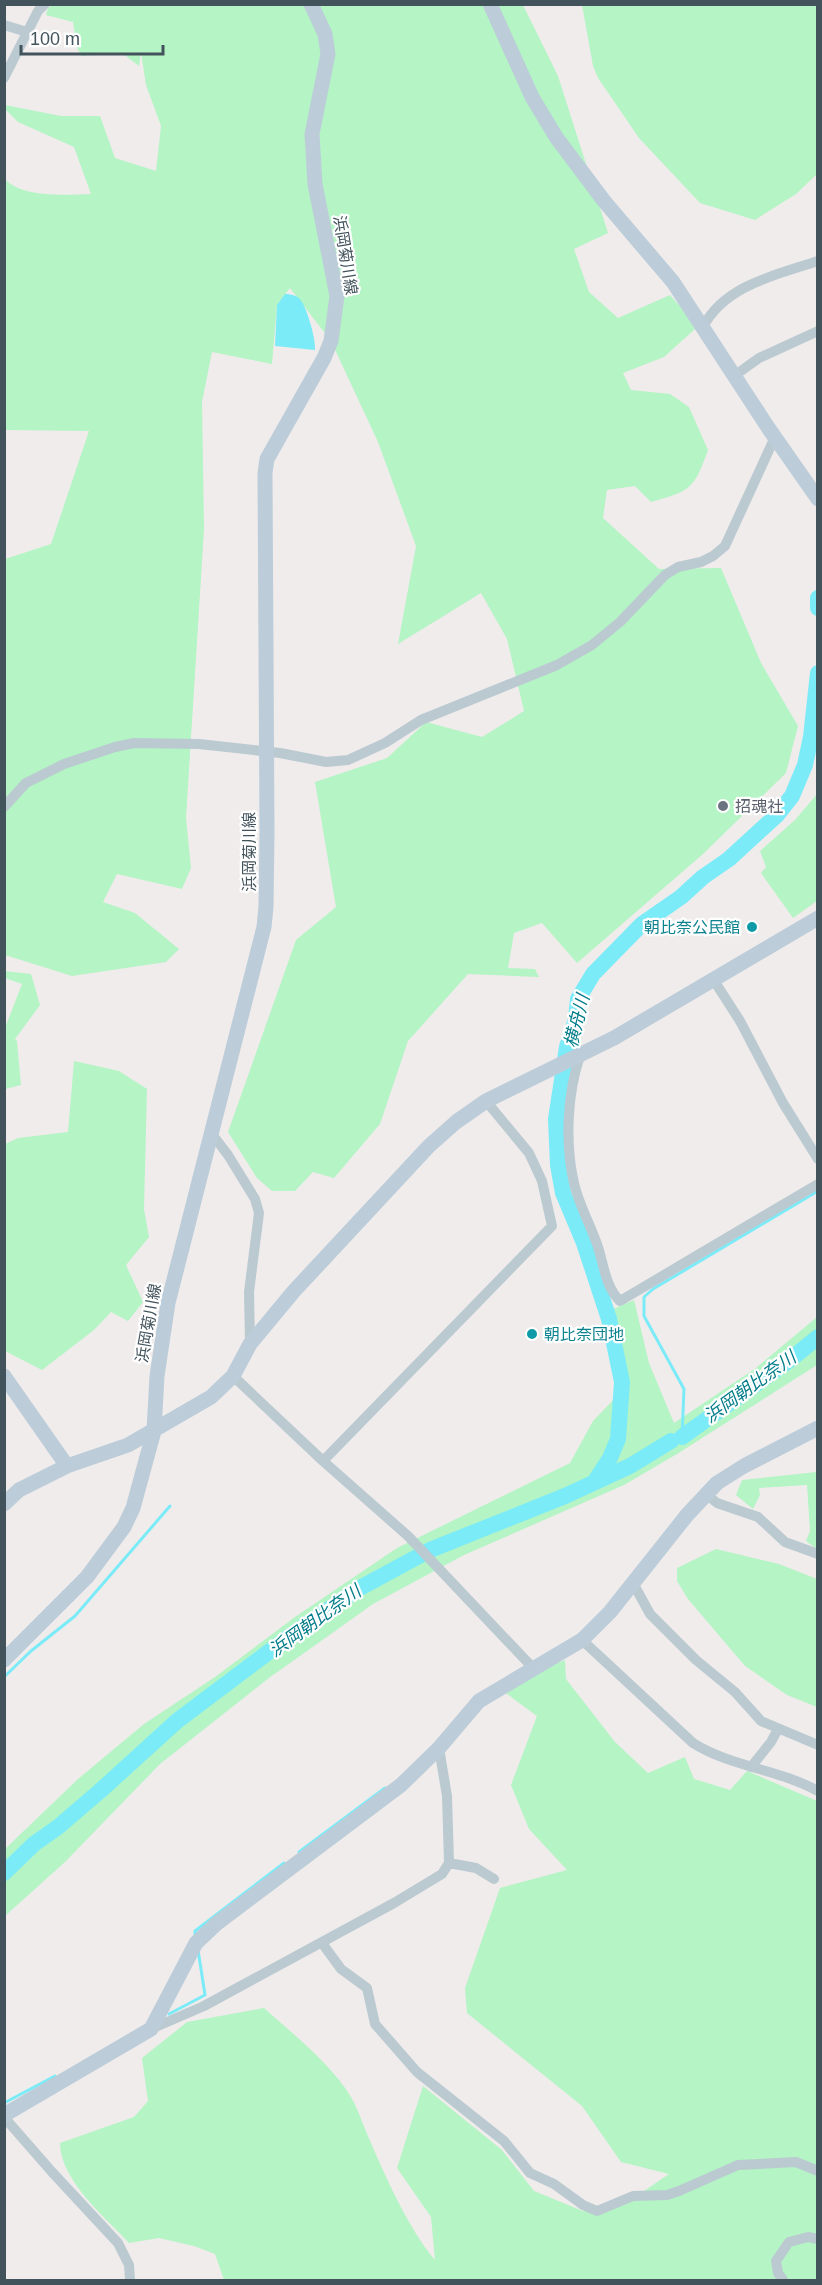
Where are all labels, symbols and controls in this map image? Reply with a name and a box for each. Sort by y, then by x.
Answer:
scale bar [21,18,164,56]
text: 100 m [30,29,80,49]
street label: 浜岡菊川線 [331,214,360,296]
place label: 招魂社 [735,798,783,815]
marker: 招魂社 [716,799,730,813]
street label: 浜岡菊川線 [241,812,258,892]
place label: 朝比奈公民館 [644,919,740,936]
marker: 朝比奈公民館 [745,920,759,934]
water label: 横舟川 [561,990,594,1050]
street label: 浜岡菊川線 [133,1282,164,1364]
place label: 朝比奈団地 [544,1326,624,1343]
marker: 朝比奈団地 [525,1327,539,1341]
water label: 浜岡朝比奈川 [700,1346,801,1427]
water label: 浜岡朝比奈川 [265,1580,366,1661]

